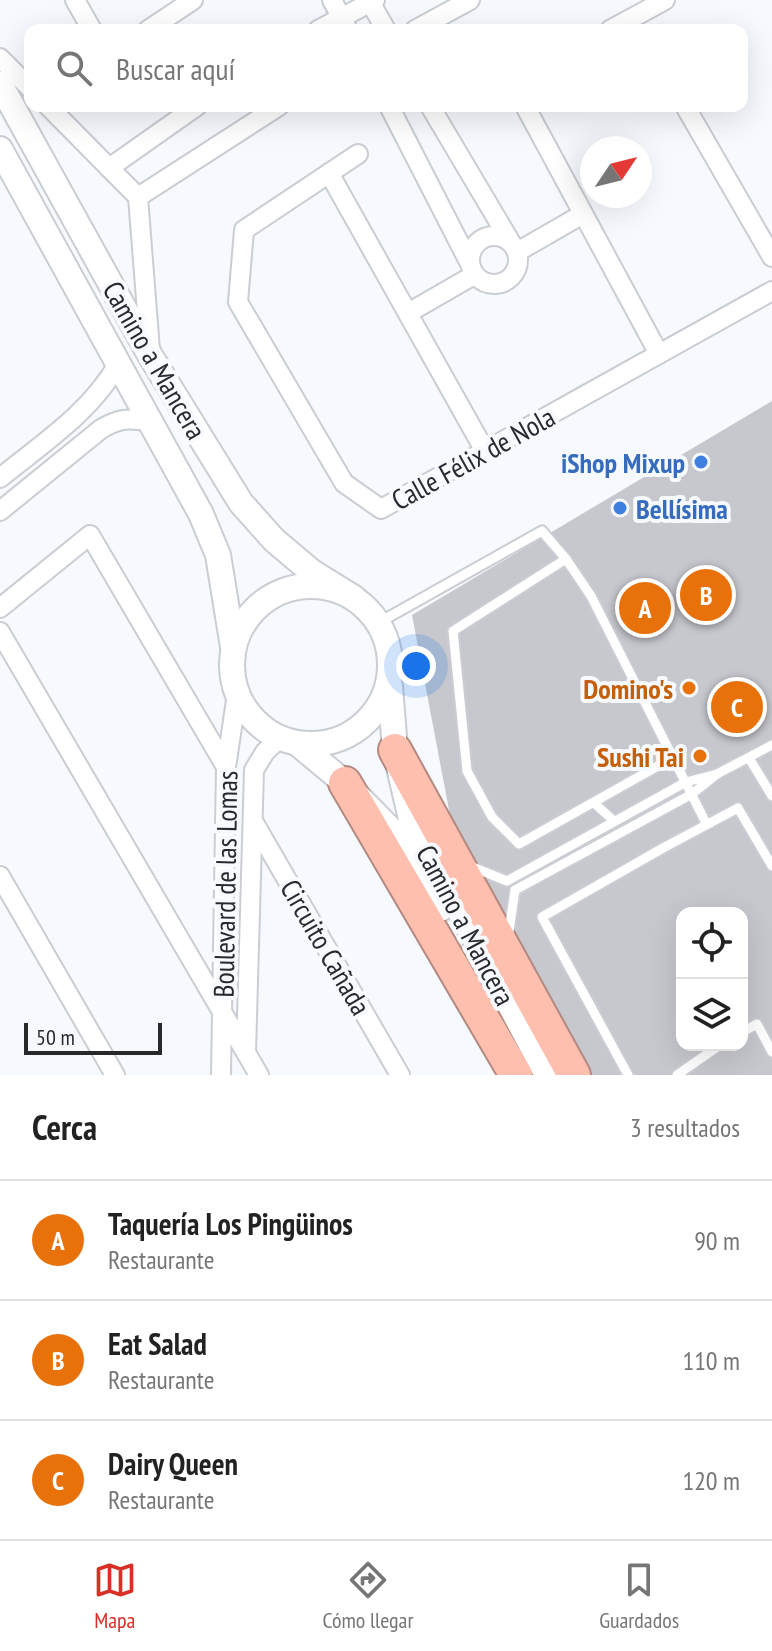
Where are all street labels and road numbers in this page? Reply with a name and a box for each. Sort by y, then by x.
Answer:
street label: Camino a Mancera [95,274,215,446]
street label: Calle Félix de Nola [385,398,561,518]
street label: Boulevard de las Lomas [205,770,245,998]
street label: Camino a Mancera [408,838,524,1012]
street label: Circuito Cañada [272,872,380,1022]

